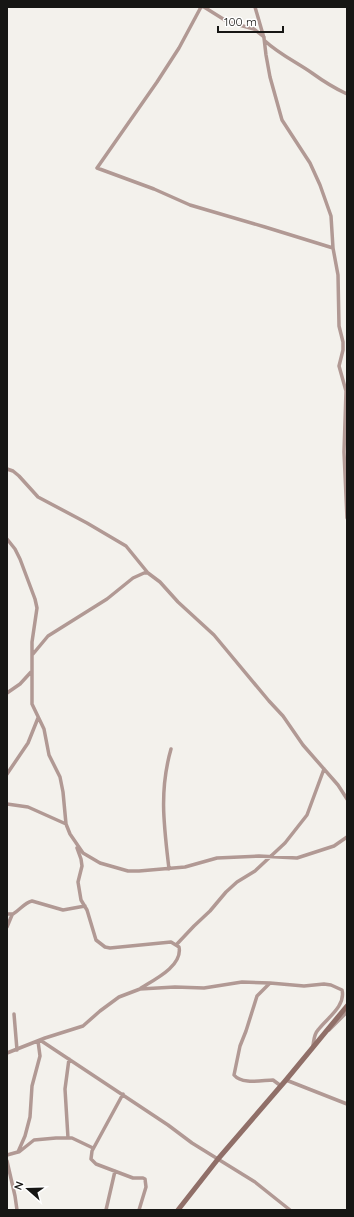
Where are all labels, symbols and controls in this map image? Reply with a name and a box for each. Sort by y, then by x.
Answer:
scale bar [218,8,283,34]
text: 100 m [224,14,257,29]
north arrow [8,1169,48,1209]
text: N [11,1179,27,1192]

